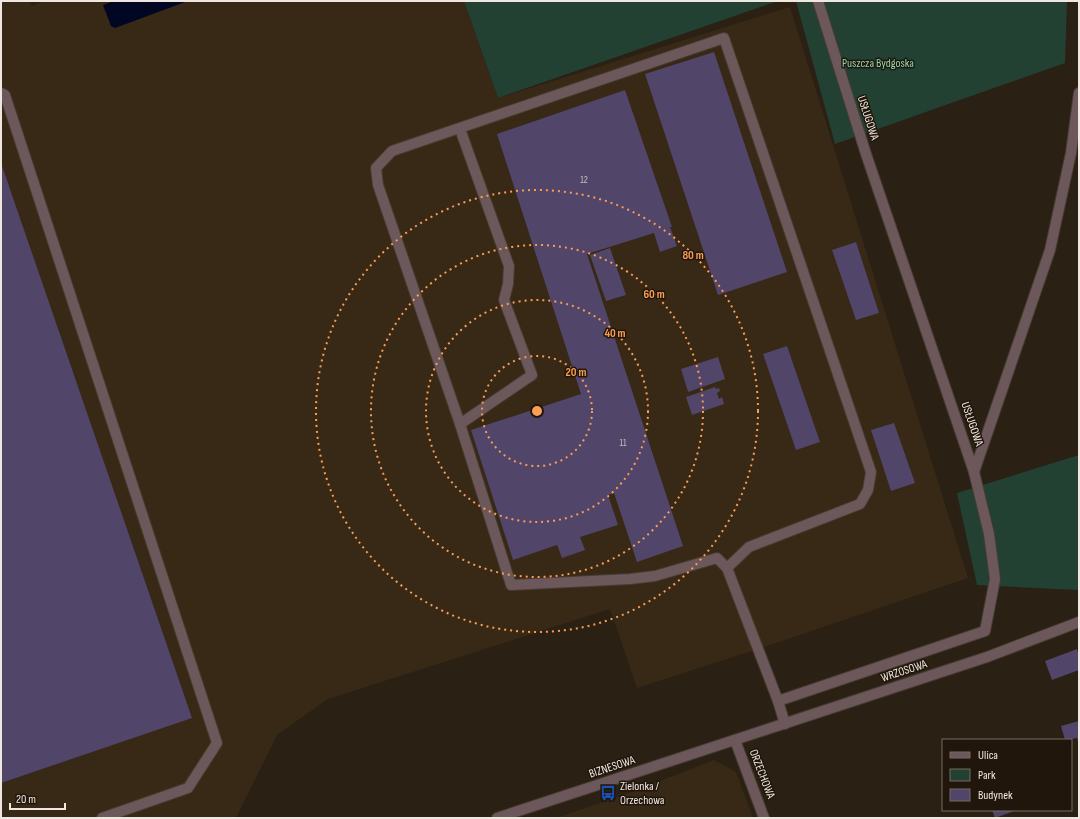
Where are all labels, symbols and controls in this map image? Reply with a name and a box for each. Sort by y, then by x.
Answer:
park label: Puszcza Bydgoska [842,56,914,71]
street label: USŁUGOWA [854,94,882,143]
house number: 12 [580,174,588,186]
text: 80 m [682,248,704,263]
text: 60 m [643,287,665,302]
text: 40 m [604,326,626,341]
text: 20 m [566,365,586,380]
street label: USŁUGOWA [957,400,987,449]
centre of rings [530,404,544,418]
house number: 11 [620,437,627,449]
street label: WRZOSOWA [879,656,930,685]
legend [942,739,1072,811]
street label: ORZECHOWA [746,747,779,802]
text: Ulica [978,748,998,763]
street label: BIZNESOWA [587,752,638,781]
text: Park [978,768,996,783]
place label: Zielonka / Orzechowa [620,779,665,808]
bus stop icon: Zielonka / Orzechowa [599,784,617,802]
scale bar [10,785,65,811]
text: Budynek [978,788,1013,803]
text: 20 m [16,792,36,807]

